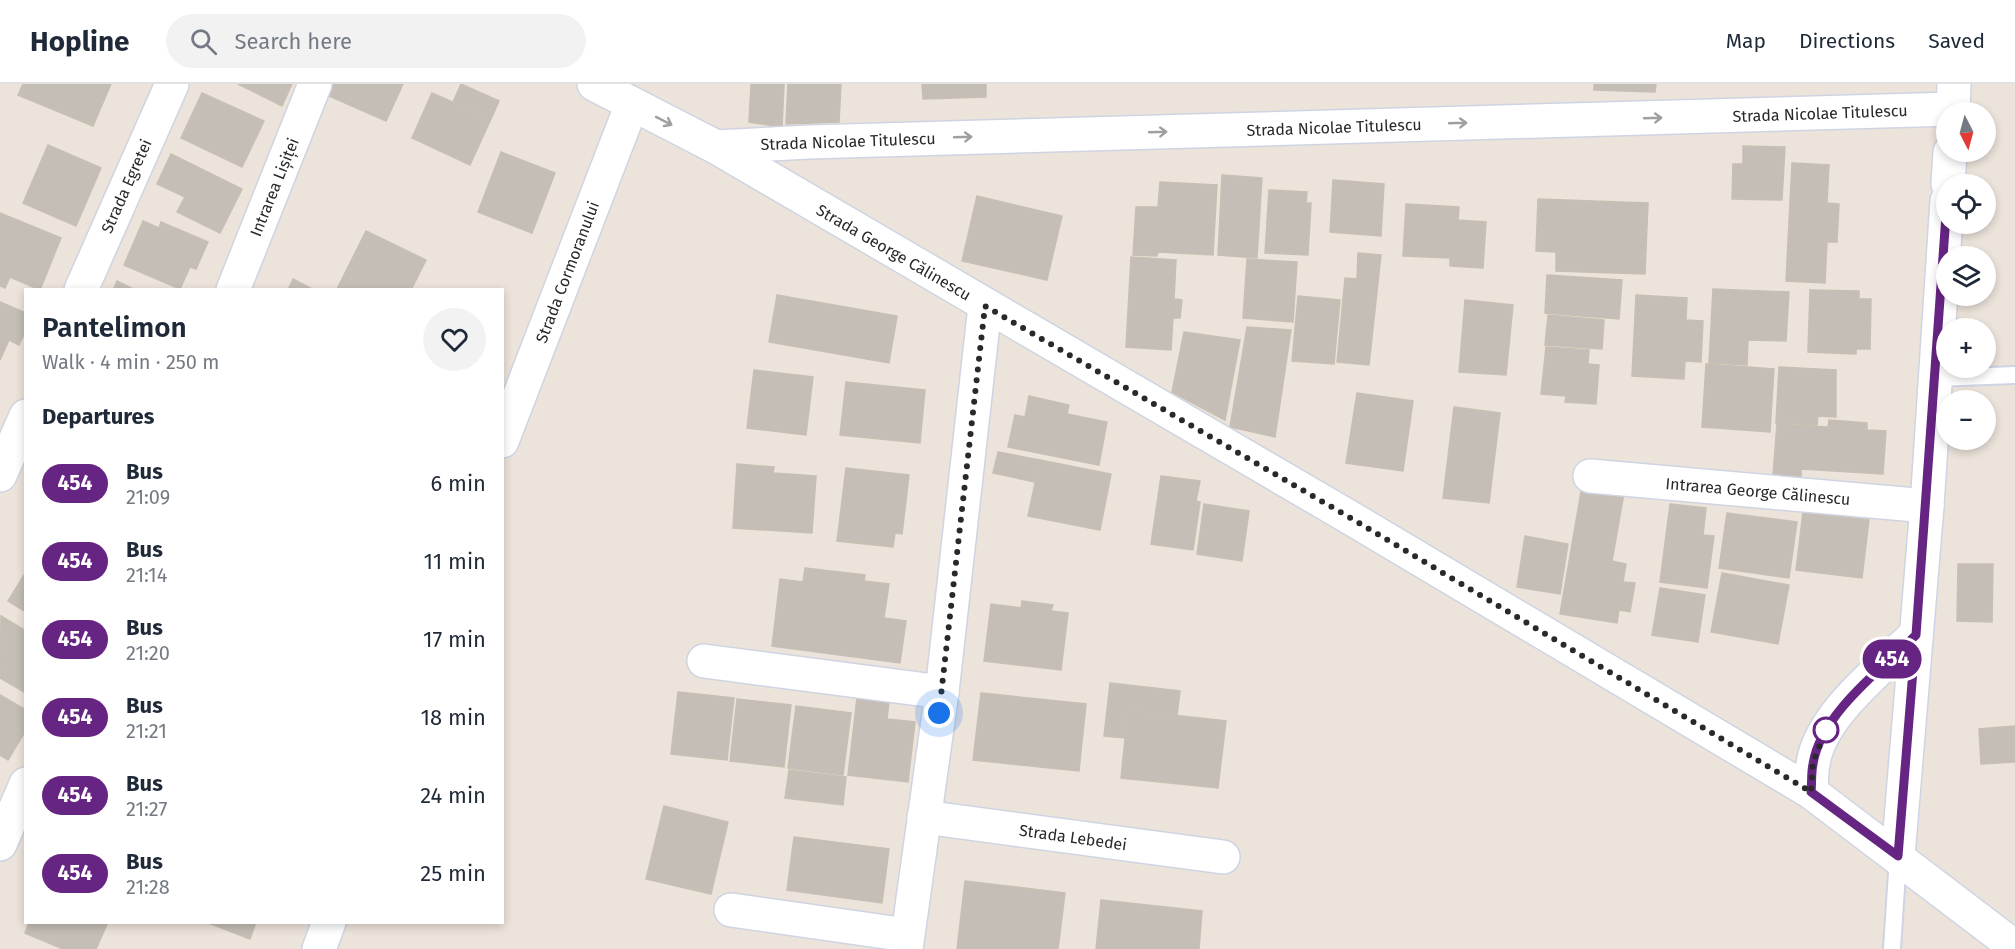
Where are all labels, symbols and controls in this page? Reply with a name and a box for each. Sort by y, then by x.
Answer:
search box [166,14,586,68]
text: Hopline [30,25,130,58]
icon: search [187,25,220,58]
text: Search here [235,28,352,55]
text: Map [1726,28,1766,54]
text: Directions [1799,28,1895,54]
text: Saved [1928,28,1985,54]
street label: Strada Nicolae Titulescu [1732,101,1908,126]
north arrow [1936,102,1996,162]
map controls [1936,102,1996,450]
one-way arrow [1642,112,1662,124]
street label: Strada Nicolae Titulescu [1246,115,1422,140]
one-way arrow [655,116,673,127]
one-way arrow [1447,118,1467,129]
one-way arrow [1147,126,1167,138]
street label: Strada Nicolae Titulescu [760,129,936,154]
one-way arrow [952,132,972,143]
street label: Intrarea Lișiței [246,135,304,240]
street label: Strada Egretei [97,136,156,236]
button: locate [1936,174,1996,234]
street label: Strada Cormoranului [532,199,603,346]
street label: Strada George Călinescu [813,200,974,305]
button: layers [1936,246,1996,306]
button: heart [423,308,486,371]
text: Pantelimon [42,311,187,344]
button: + [1936,318,1996,378]
text: Walk · 4 min · 250 m [42,350,219,374]
button: − [1936,390,1996,450]
text: Departures [42,403,154,430]
text: Bus [126,458,163,485]
text: 454 [58,470,92,496]
text: 6 min [430,470,486,497]
street label: Intrarea George Călinescu [1665,474,1851,509]
text: 21:09 [126,485,170,509]
text: Bus [126,536,163,563]
text: 454 [58,548,92,574]
text: 11 min [423,548,486,575]
text: 21:14 [126,563,167,587]
text: Bus [126,614,163,641]
text: 454 [58,626,92,652]
text: 17 min [423,626,486,653]
line badge: 454 [1858,640,1926,678]
text: 21:20 [126,641,170,665]
text: 454 [1875,646,1909,672]
text: Bus [126,692,163,719]
your location [924,698,954,728]
text: 454 [58,704,92,730]
text: 18 min [421,704,486,731]
unlabelled marker [1813,717,1839,743]
text: 21:21 [126,719,167,743]
text: Bus [126,770,163,797]
text: 454 [58,782,92,808]
text: 24 min [420,782,486,809]
text: 21:27 [126,797,167,821]
street label: Strada Lebedei [1018,821,1128,854]
text: Bus [126,848,163,875]
text: 454 [58,860,92,886]
text: 25 min [420,860,486,887]
text: 21:28 [126,875,170,899]

